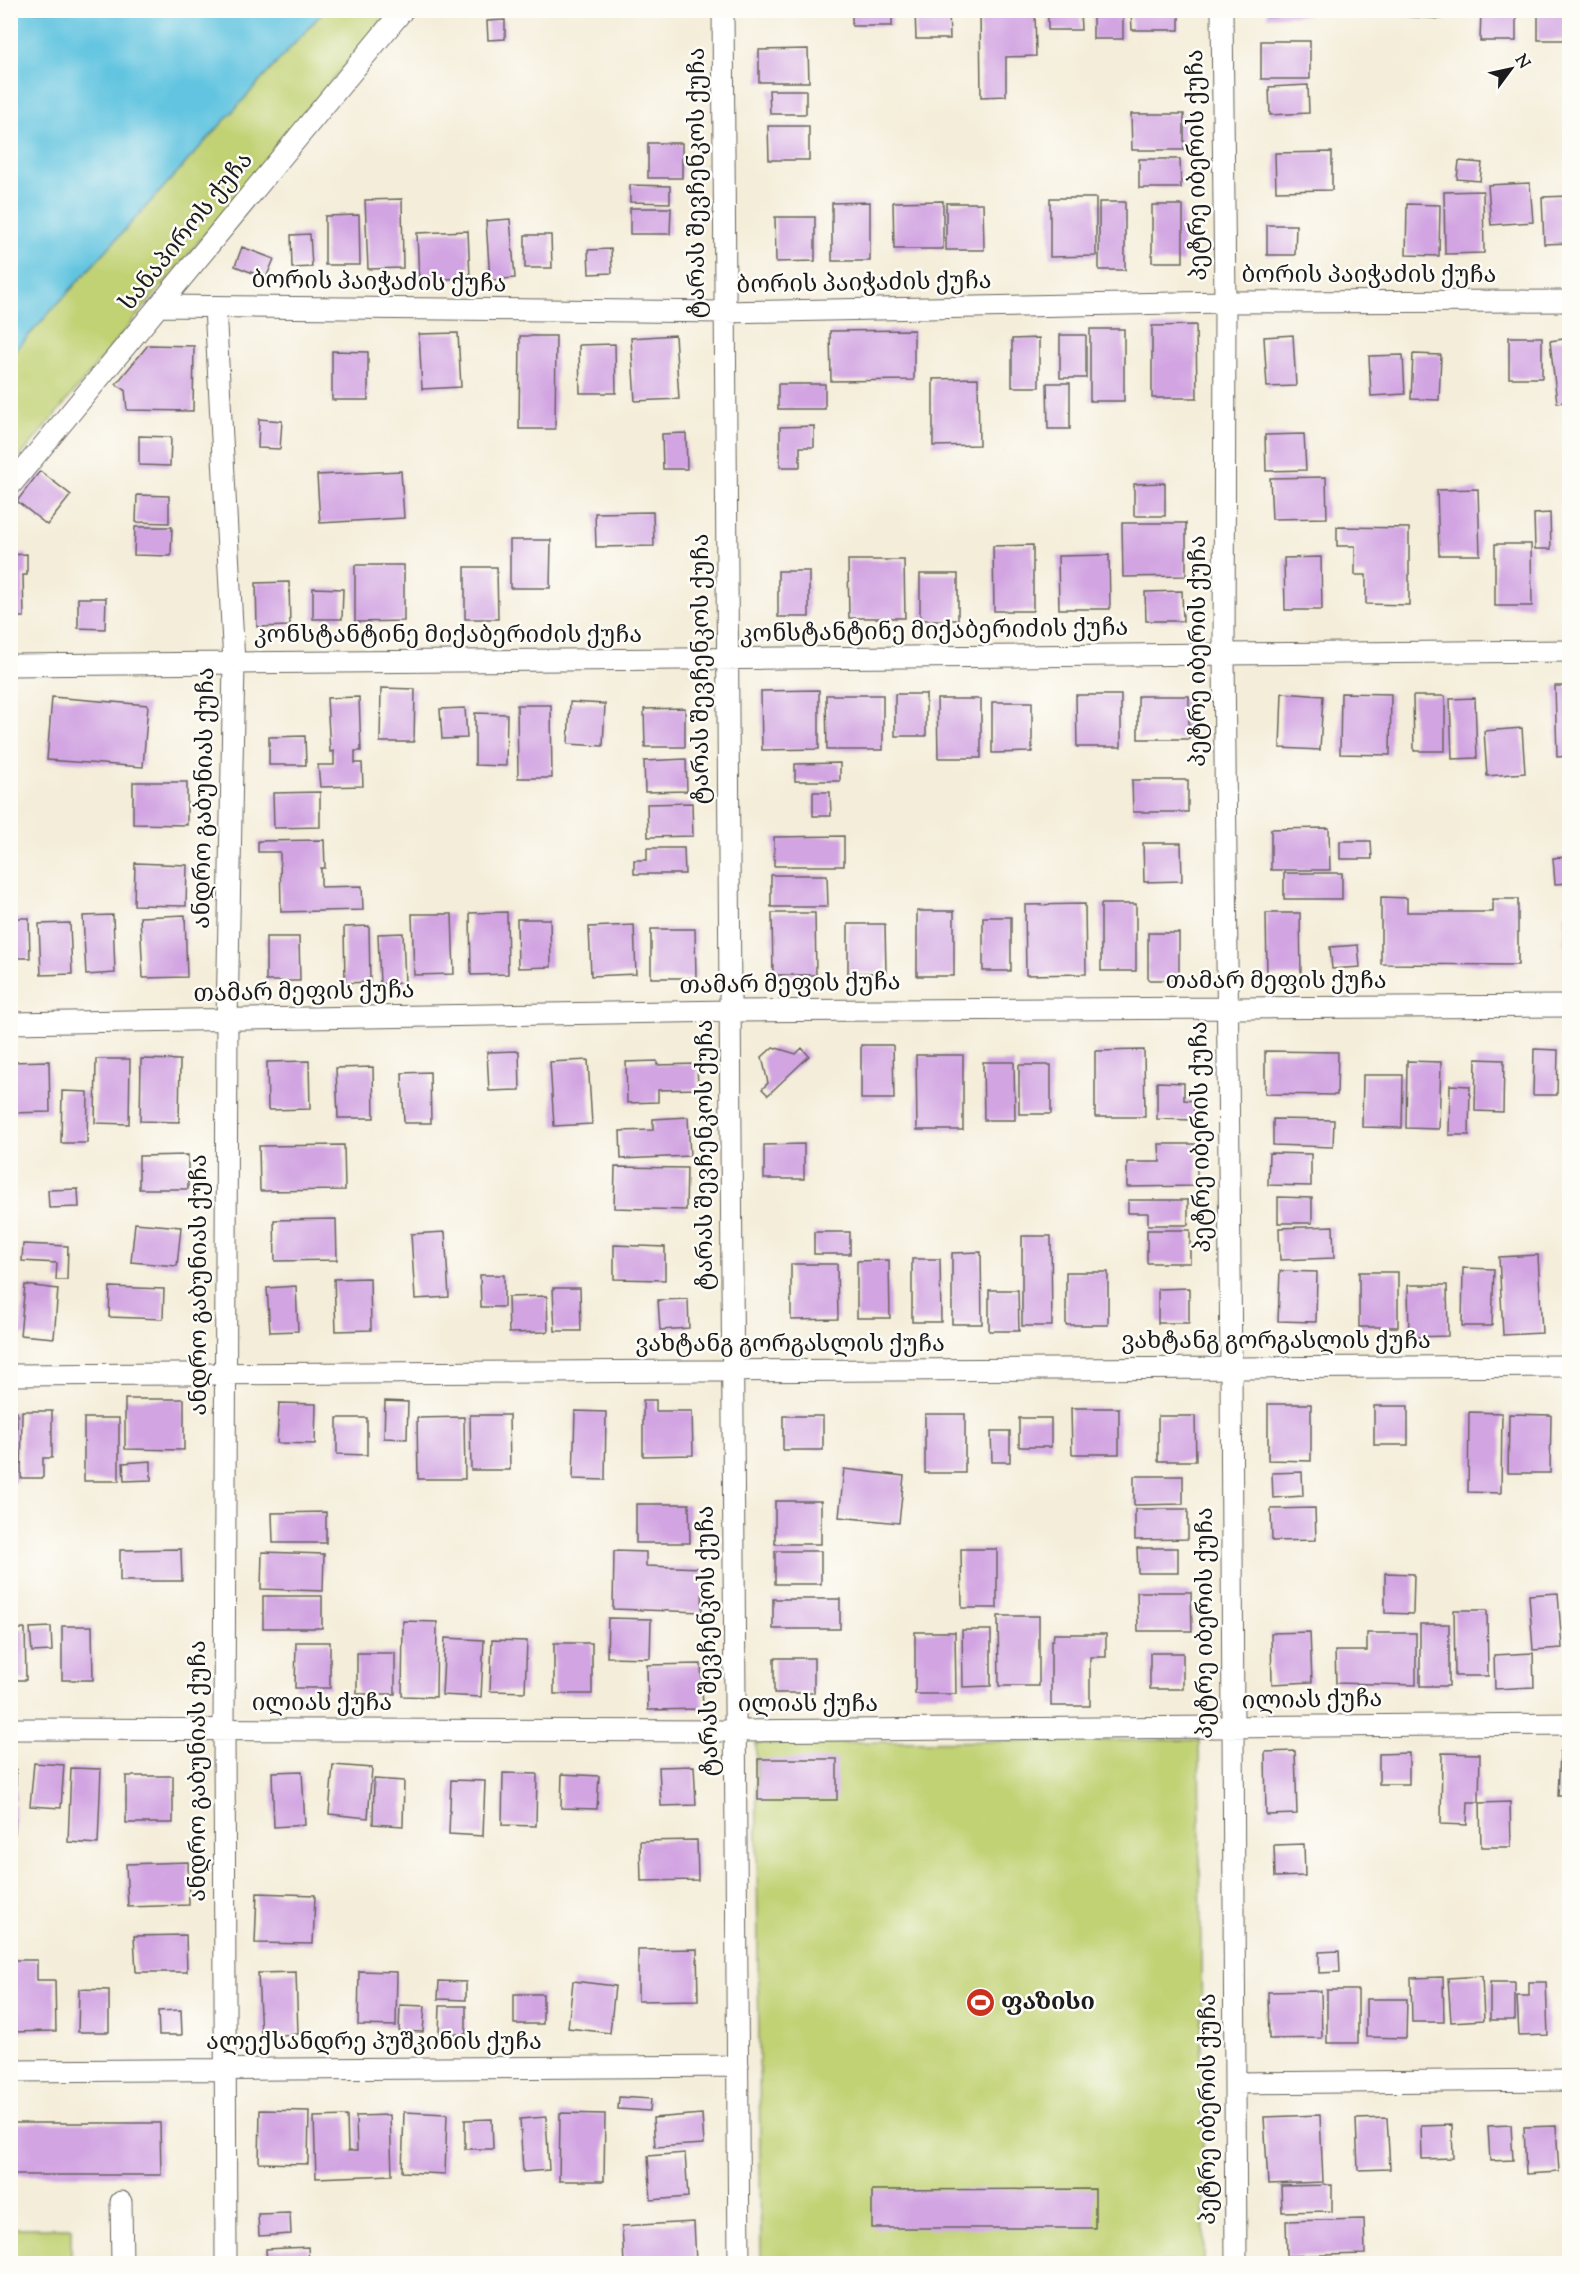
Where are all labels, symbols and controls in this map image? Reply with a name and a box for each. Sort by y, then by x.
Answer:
north arrow [1481,39,1541,99]
street label: ტარას შევჩენკოს ქუჩა [681,47,715,319]
street label: პეტრე იბერის ქუჩა [1179,49,1217,281]
text: N [1508,51,1535,74]
street label: სანაპიროს ქუჩა [112,145,262,319]
street label: ბორის პაიჭაძის ქუჩა [1242,259,1497,293]
street label: ბორის პაიჭაძის ქუჩა [251,264,507,302]
street label: ბორის პაიჭაძის ქუჩა [736,265,992,303]
street label: ტარას შევჩენკოს ქუჩა [685,533,719,805]
street label: პეტრე იბერის ქუჩა [1182,535,1216,767]
street label: კონსტანტინე მიქაბერიძის ქუჩა [739,612,1129,652]
street label: კონსტანტინე მიქაბერიძის ქუჩა [254,619,642,653]
street label: ანდრო გაბუნიას ქუჩა [186,667,224,929]
street label: თამარ მეფის ქუჩა [1165,965,1387,999]
street label: თამარ მეფის ქუჩა [679,966,901,1004]
street label: თამარ მეფის ქუჩა [193,974,415,1012]
street label: ტარას შევჩენკოს ქუჩა [689,1019,723,1291]
street label: პეტრე იბერის ქუჩა [1183,1021,1221,1253]
street label: ანდრო გაბუნიას ქუჩა [183,1154,217,1416]
street label: ვახტანგ გორგასლის ქუჩა [1121,1325,1431,1359]
street label: ვახტანგ გორგასლის ქუჩა [635,1328,945,1362]
street label: ტარას შევჩენკოს ქუჩა [690,1505,728,1777]
street label: პეტრე იბერის ქუჩა [1189,1507,1223,1739]
street label: ანდრო გაბუნიას ქუჩა [182,1640,216,1902]
street label: ილიას ქუჩა [1241,1683,1383,1719]
street label: ილიას ქუჩა [252,1687,392,1721]
street label: ილიას ქუჩა [738,1688,878,1722]
place label: ფაზისი [1001,1986,1095,2020]
sports icon: ფაზისი [964,1987,996,2019]
street label: პეტრე იბერის ქუჩა [1192,1993,1226,2225]
street label: ალექსანდრე პუშკინის ქუჩა [206,2026,542,2060]

